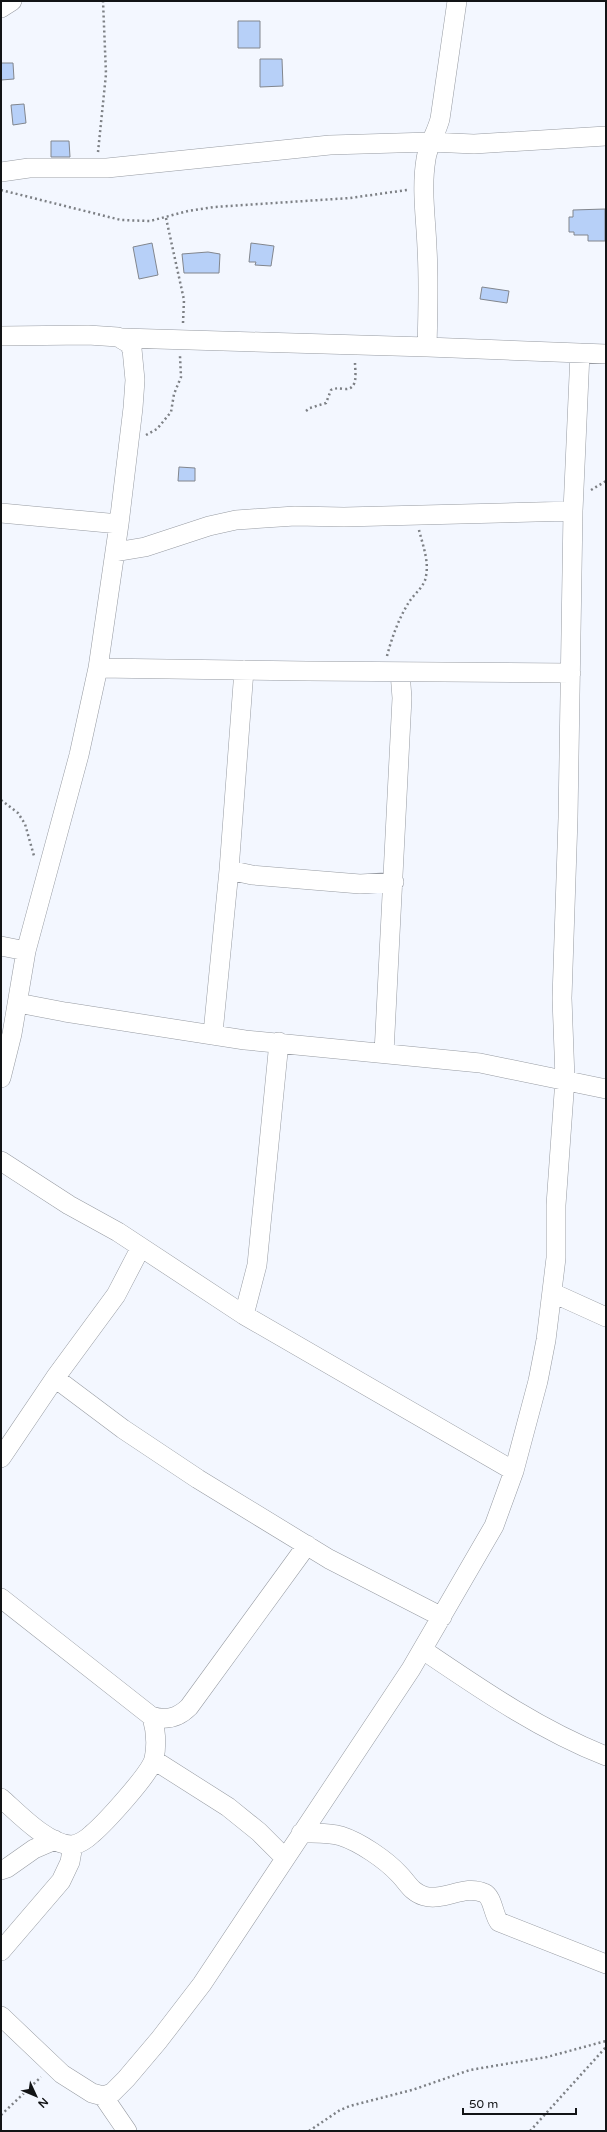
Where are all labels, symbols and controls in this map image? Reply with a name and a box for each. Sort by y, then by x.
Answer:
north arrow [16,2076,56,2116]
scale bar [463,2090,576,2116]
text: N [35,2095,51,2110]
text: 50 m [469,2097,498,2111]

